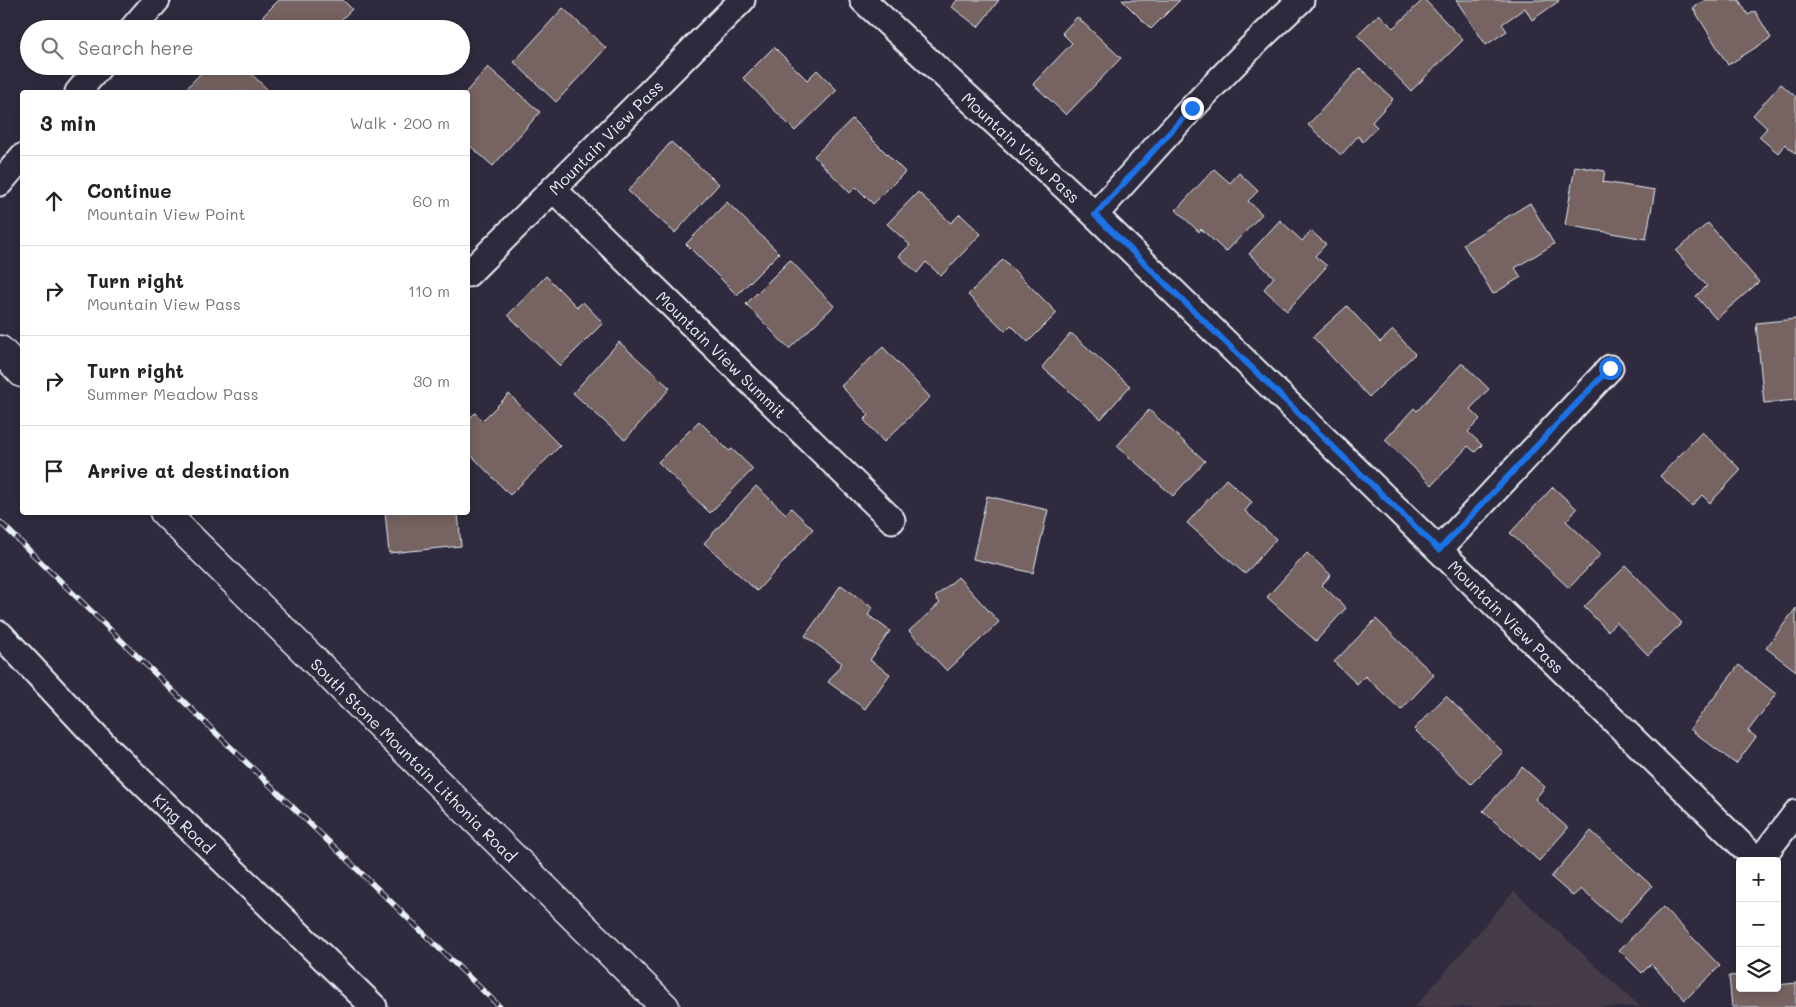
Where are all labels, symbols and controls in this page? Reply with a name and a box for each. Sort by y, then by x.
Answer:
search box [20,20,470,75]
icon: search [38,34,66,62]
text: Search here [78,35,194,60]
street label: Mountain View Pass [543,75,667,199]
street label: Mountain View Pass [958,87,1085,207]
route end [1181,97,1204,120]
text: 3 min [40,109,96,136]
text: Walk · 200 m [350,112,450,133]
text: Continue [87,178,172,203]
icon: ahead [40,187,68,215]
text: 60 m [413,190,450,211]
text: Mountain View Point [87,203,245,224]
text: Turn right [87,268,184,293]
icon: right [40,277,68,305]
text: 110 m [408,280,450,301]
street label: Mountain View Summit [652,286,791,422]
text: Mountain View Pass [87,293,241,314]
route start [1599,357,1622,380]
text: Turn right [87,358,184,383]
icon: right [40,367,68,395]
text: 30 m [413,370,450,391]
text: Summer Meadow Pass [87,383,258,404]
icon: arrive [40,457,68,485]
text: Arrive at destination [87,458,290,483]
street label: Mountain View Pass [1444,555,1569,677]
street label: South Stone Mountain Lithonia Road [307,653,522,866]
street label: King Road [149,788,220,858]
map controls [1736,857,1781,992]
button: + [1736,857,1781,902]
button: − [1736,902,1781,947]
button: layers [1736,947,1781,992]

